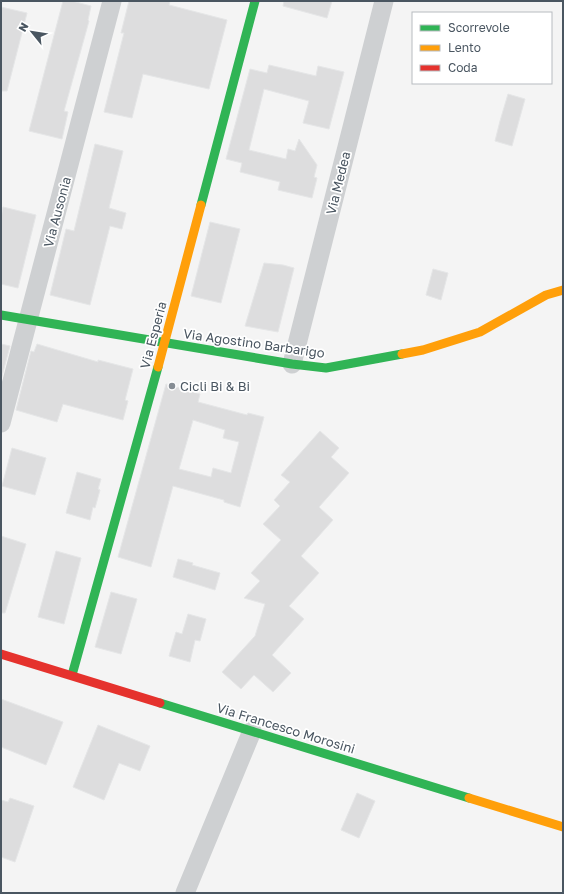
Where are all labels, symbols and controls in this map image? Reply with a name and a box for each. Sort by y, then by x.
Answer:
north arrow [12,12,52,52]
legend [412,12,552,84]
text: N [15,20,31,34]
text: Scorrevole [448,20,510,35]
text: Lento [448,40,481,55]
text: Coda [448,60,478,75]
street label: Via Medea [322,150,354,216]
street label: Via Ausonia [40,175,74,249]
street label: Via Esperia [136,300,170,370]
street label: Via Agostino Barbarigo [182,325,326,361]
place label: Cicli Bi & Bi [180,378,250,394]
marker: Cicli Bi & Bi [167,381,177,391]
street label: Via Francesco Morosini [215,699,357,757]

